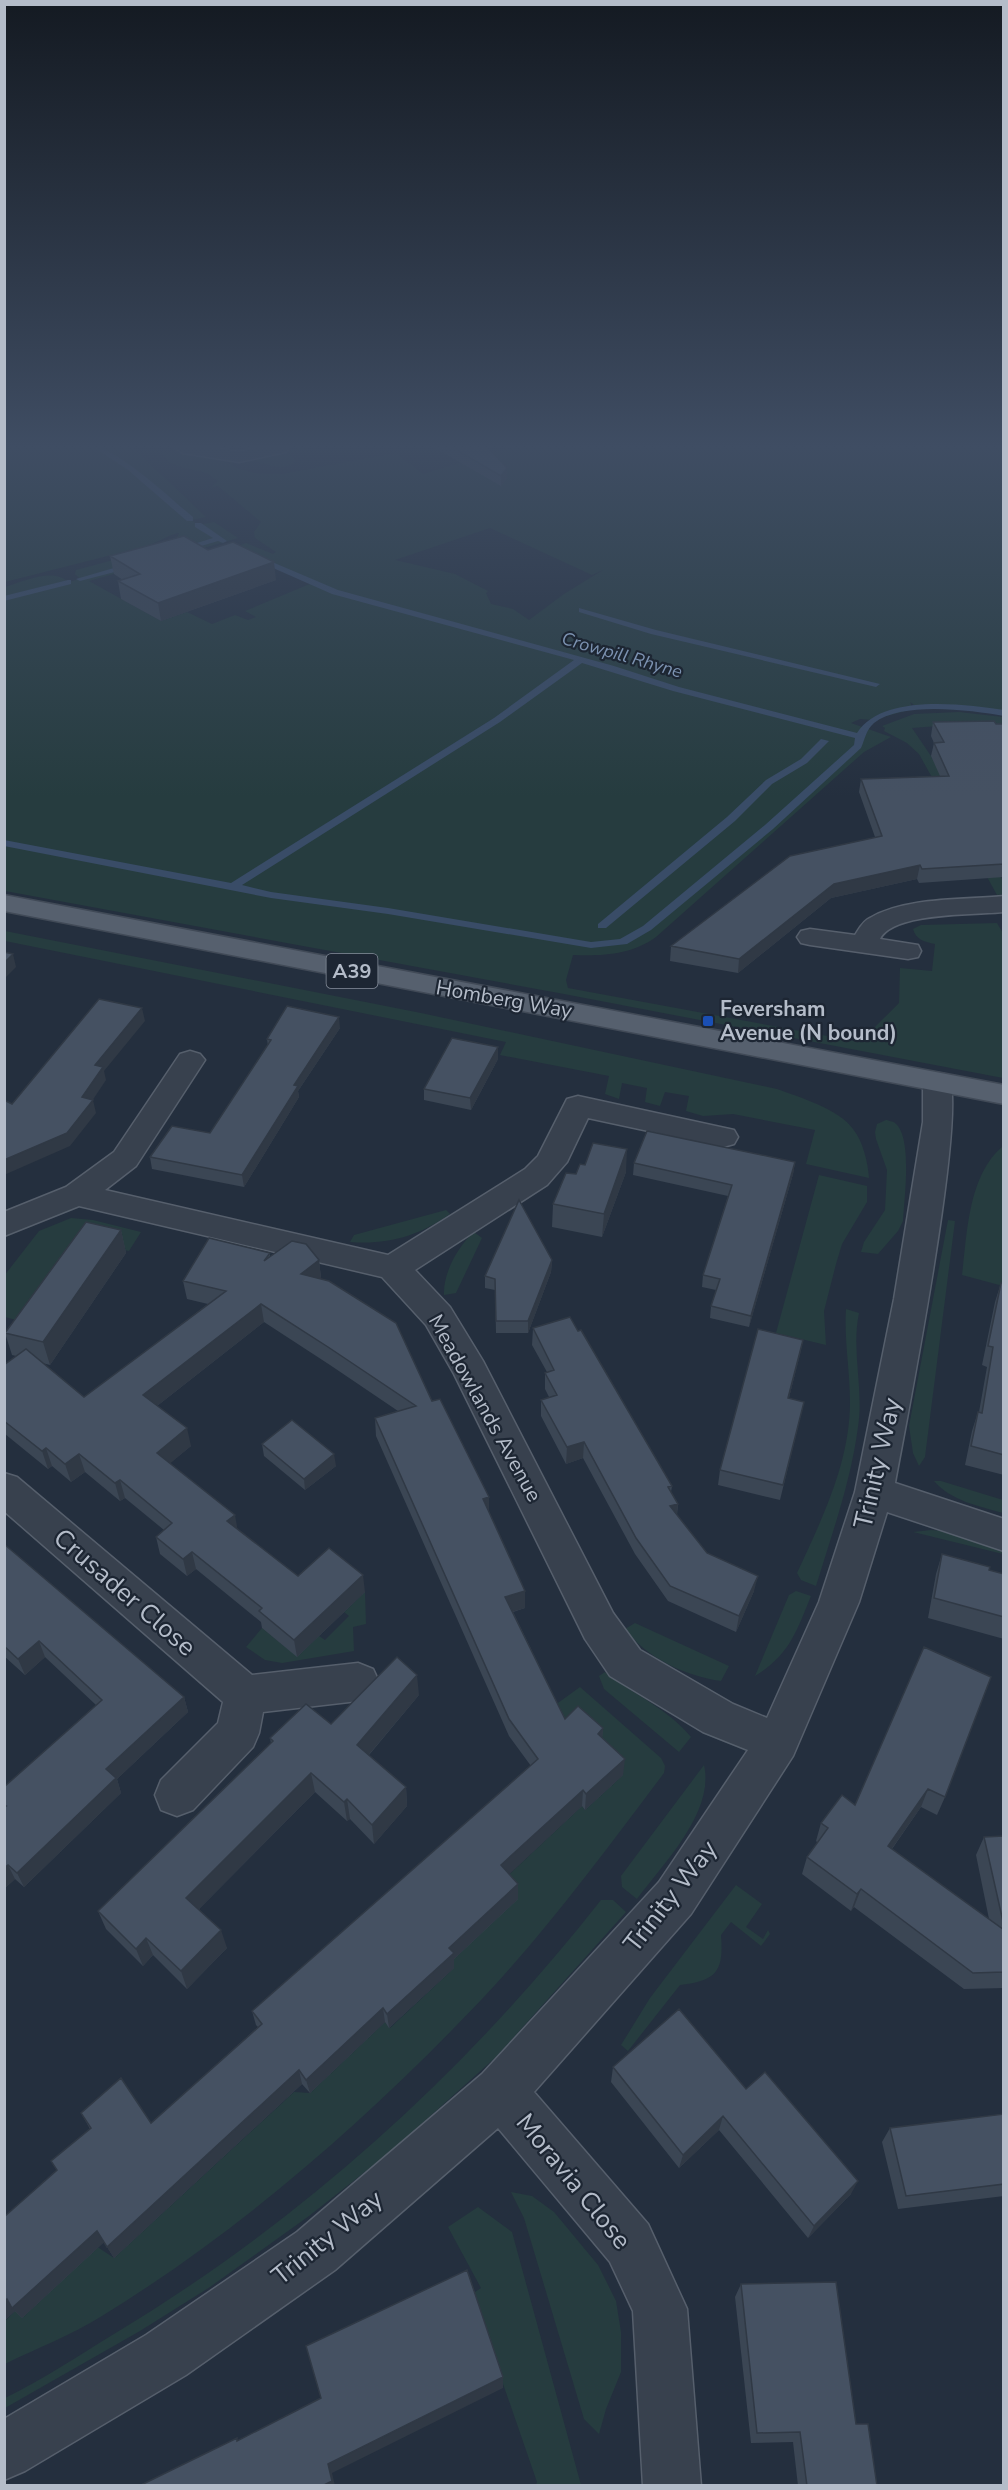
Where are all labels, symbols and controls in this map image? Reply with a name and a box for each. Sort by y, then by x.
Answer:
water label: Crowpill Rhyne [559,626,686,684]
road number: A39 [326,954,378,988]
street label: Homberg Way [434,973,575,1025]
place label: Feversham Avenue (N bound) [720,995,897,1047]
marker: Feversham Avenue (N bound) [701,1014,715,1028]
street label: Meadowlands Avenue [422,1309,548,1507]
street label: Trinity Way [845,1394,910,1532]
street label: Crusader Close [46,1521,204,1664]
street label: Trinity Way [616,1833,726,1960]
street label: Moravia Close [508,2106,639,2257]
street label: Trinity Way [265,2181,391,2293]

